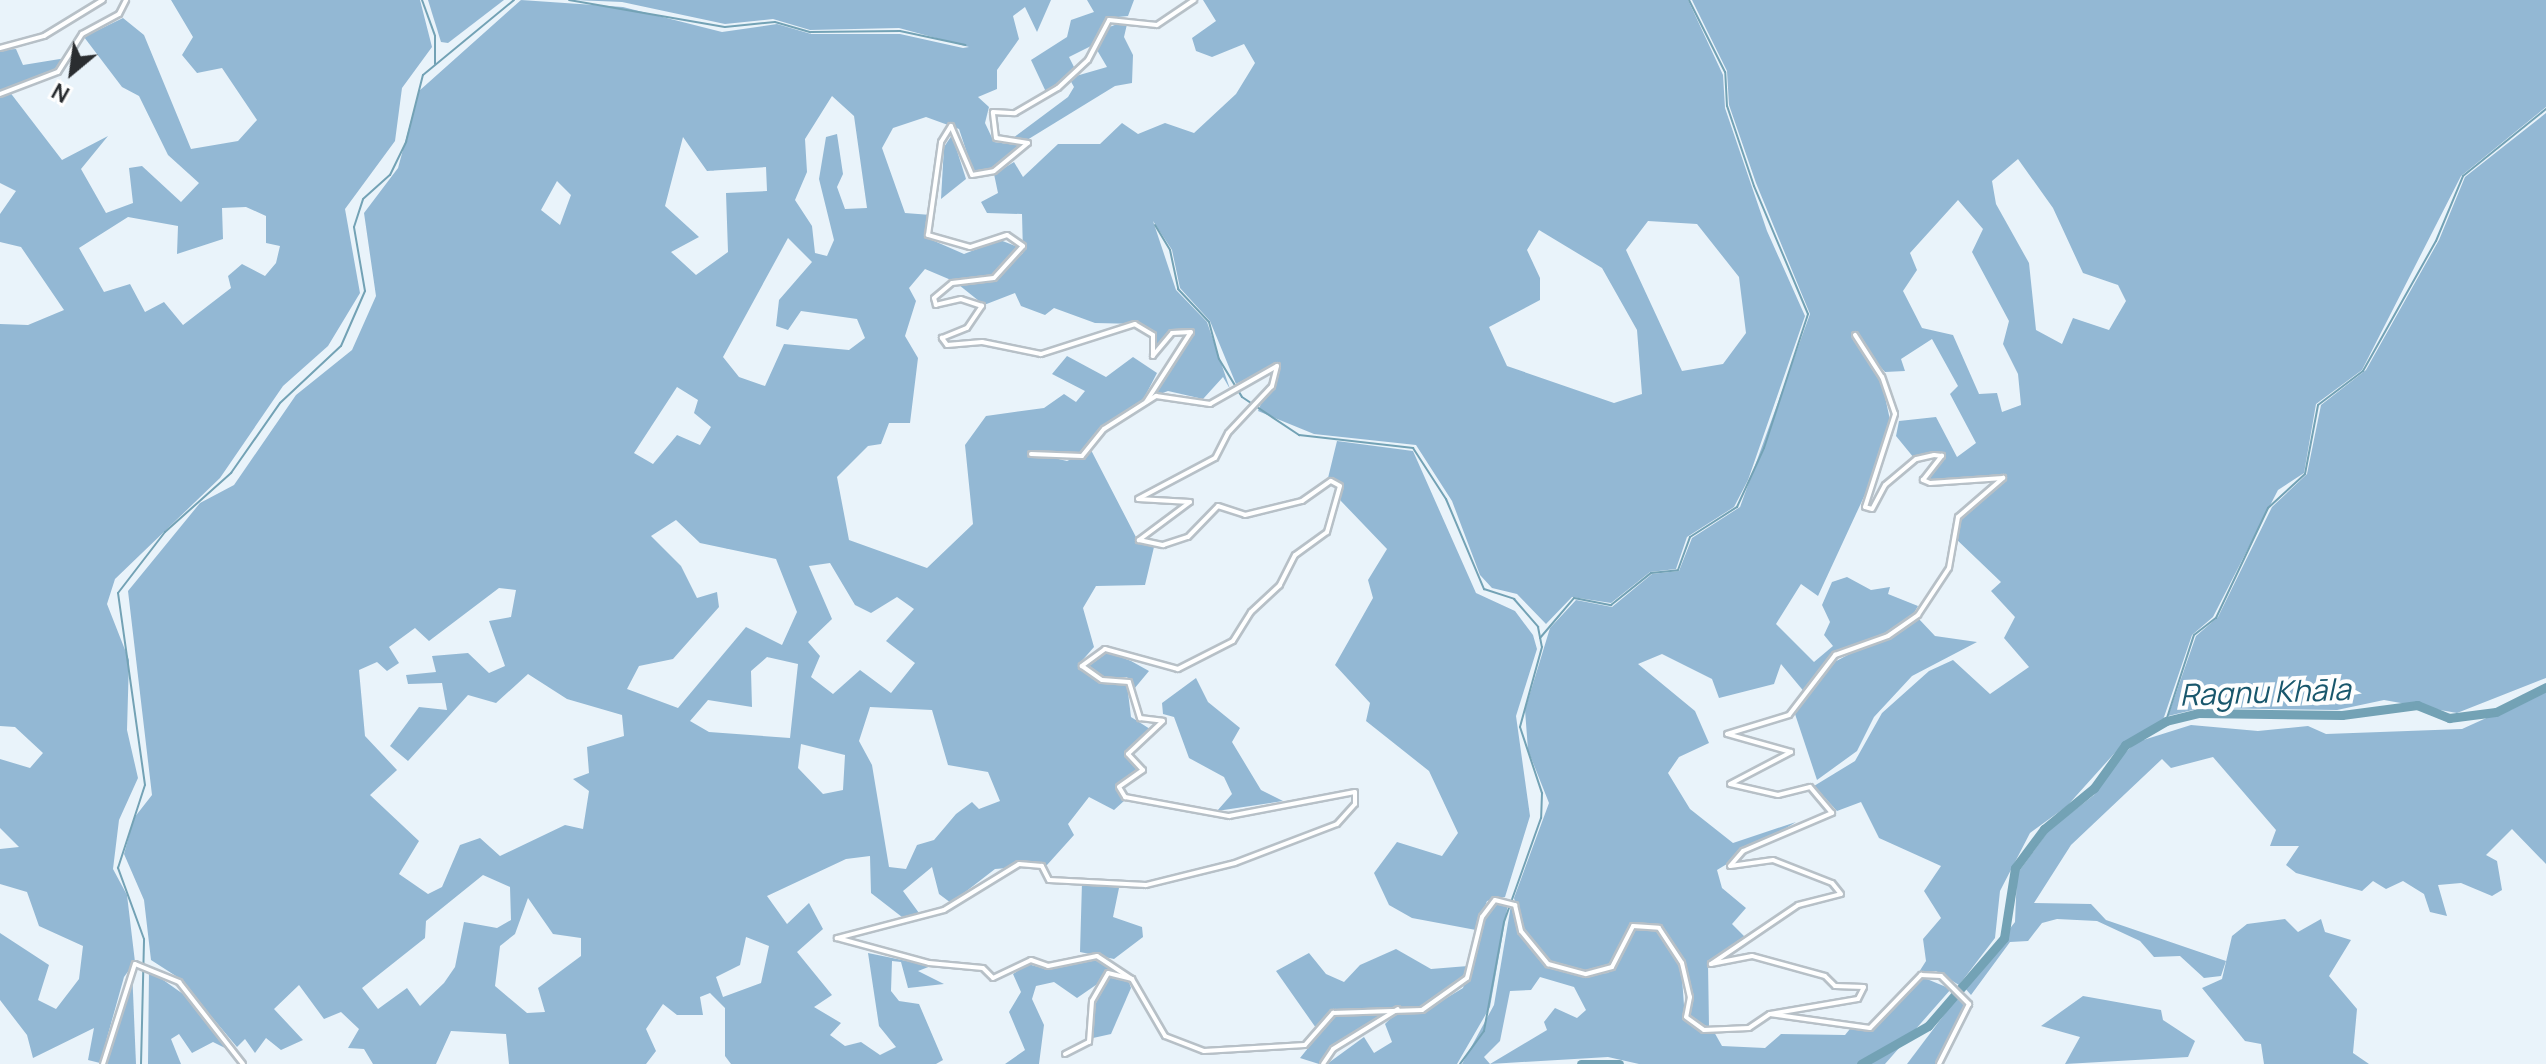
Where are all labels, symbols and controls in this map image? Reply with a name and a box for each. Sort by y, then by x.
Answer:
north arrow [32,32,112,112]
text: N [46,76,75,110]
water label: Ragnu Khāla [2179,671,2351,713]

